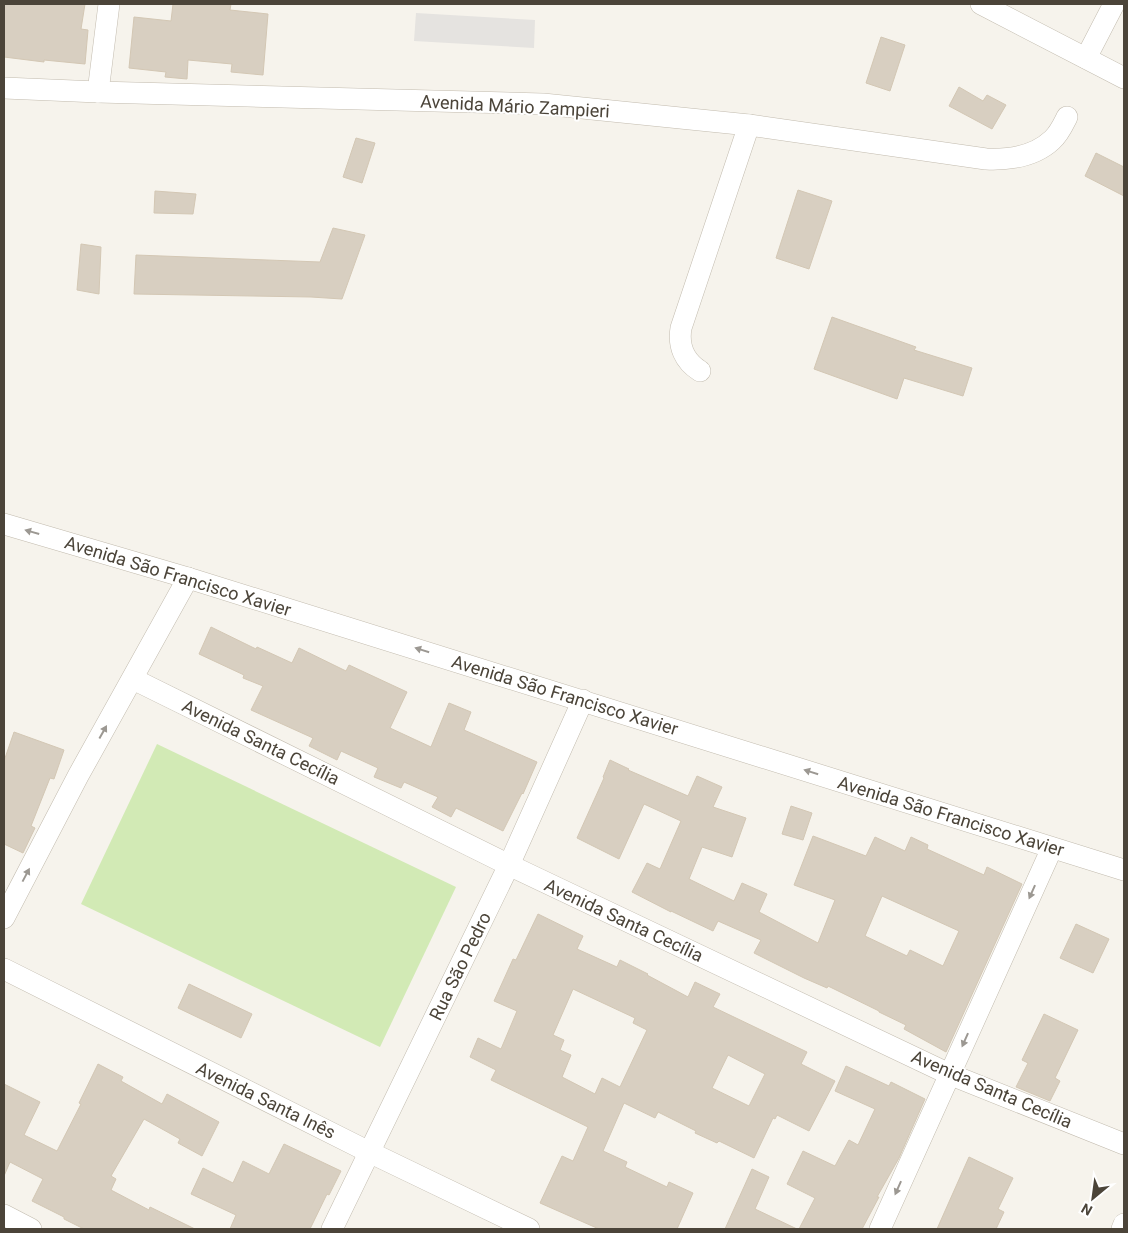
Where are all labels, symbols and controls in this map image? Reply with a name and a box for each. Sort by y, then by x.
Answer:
street label: Avenida Mário Zampieri [420,91,610,121]
one-way arrow [24,527,39,535]
street label: Avenida São Francisco Xavier [62,532,294,620]
one-way arrow [414,646,429,654]
street label: Avenida São Francisco Xavier [449,651,681,739]
street label: Avenida Santa Cecília [179,695,343,789]
one-way arrow [99,724,107,739]
one-way arrow [803,767,818,775]
street label: Avenida São Francisco Xavier [835,772,1067,860]
one-way arrow [22,868,30,882]
street label: Avenida Santa Cecília [541,874,707,966]
one-way arrow [1028,885,1036,899]
street label: Rua São Pedro [425,909,495,1023]
one-way arrow [960,1033,968,1047]
street label: Avenida Santa Cecília [909,1046,1075,1132]
street label: Avenida Santa Inês [193,1057,339,1143]
north arrow [1068,1173,1118,1223]
one-way arrow [894,1181,902,1195]
text: N [1078,1200,1095,1219]

